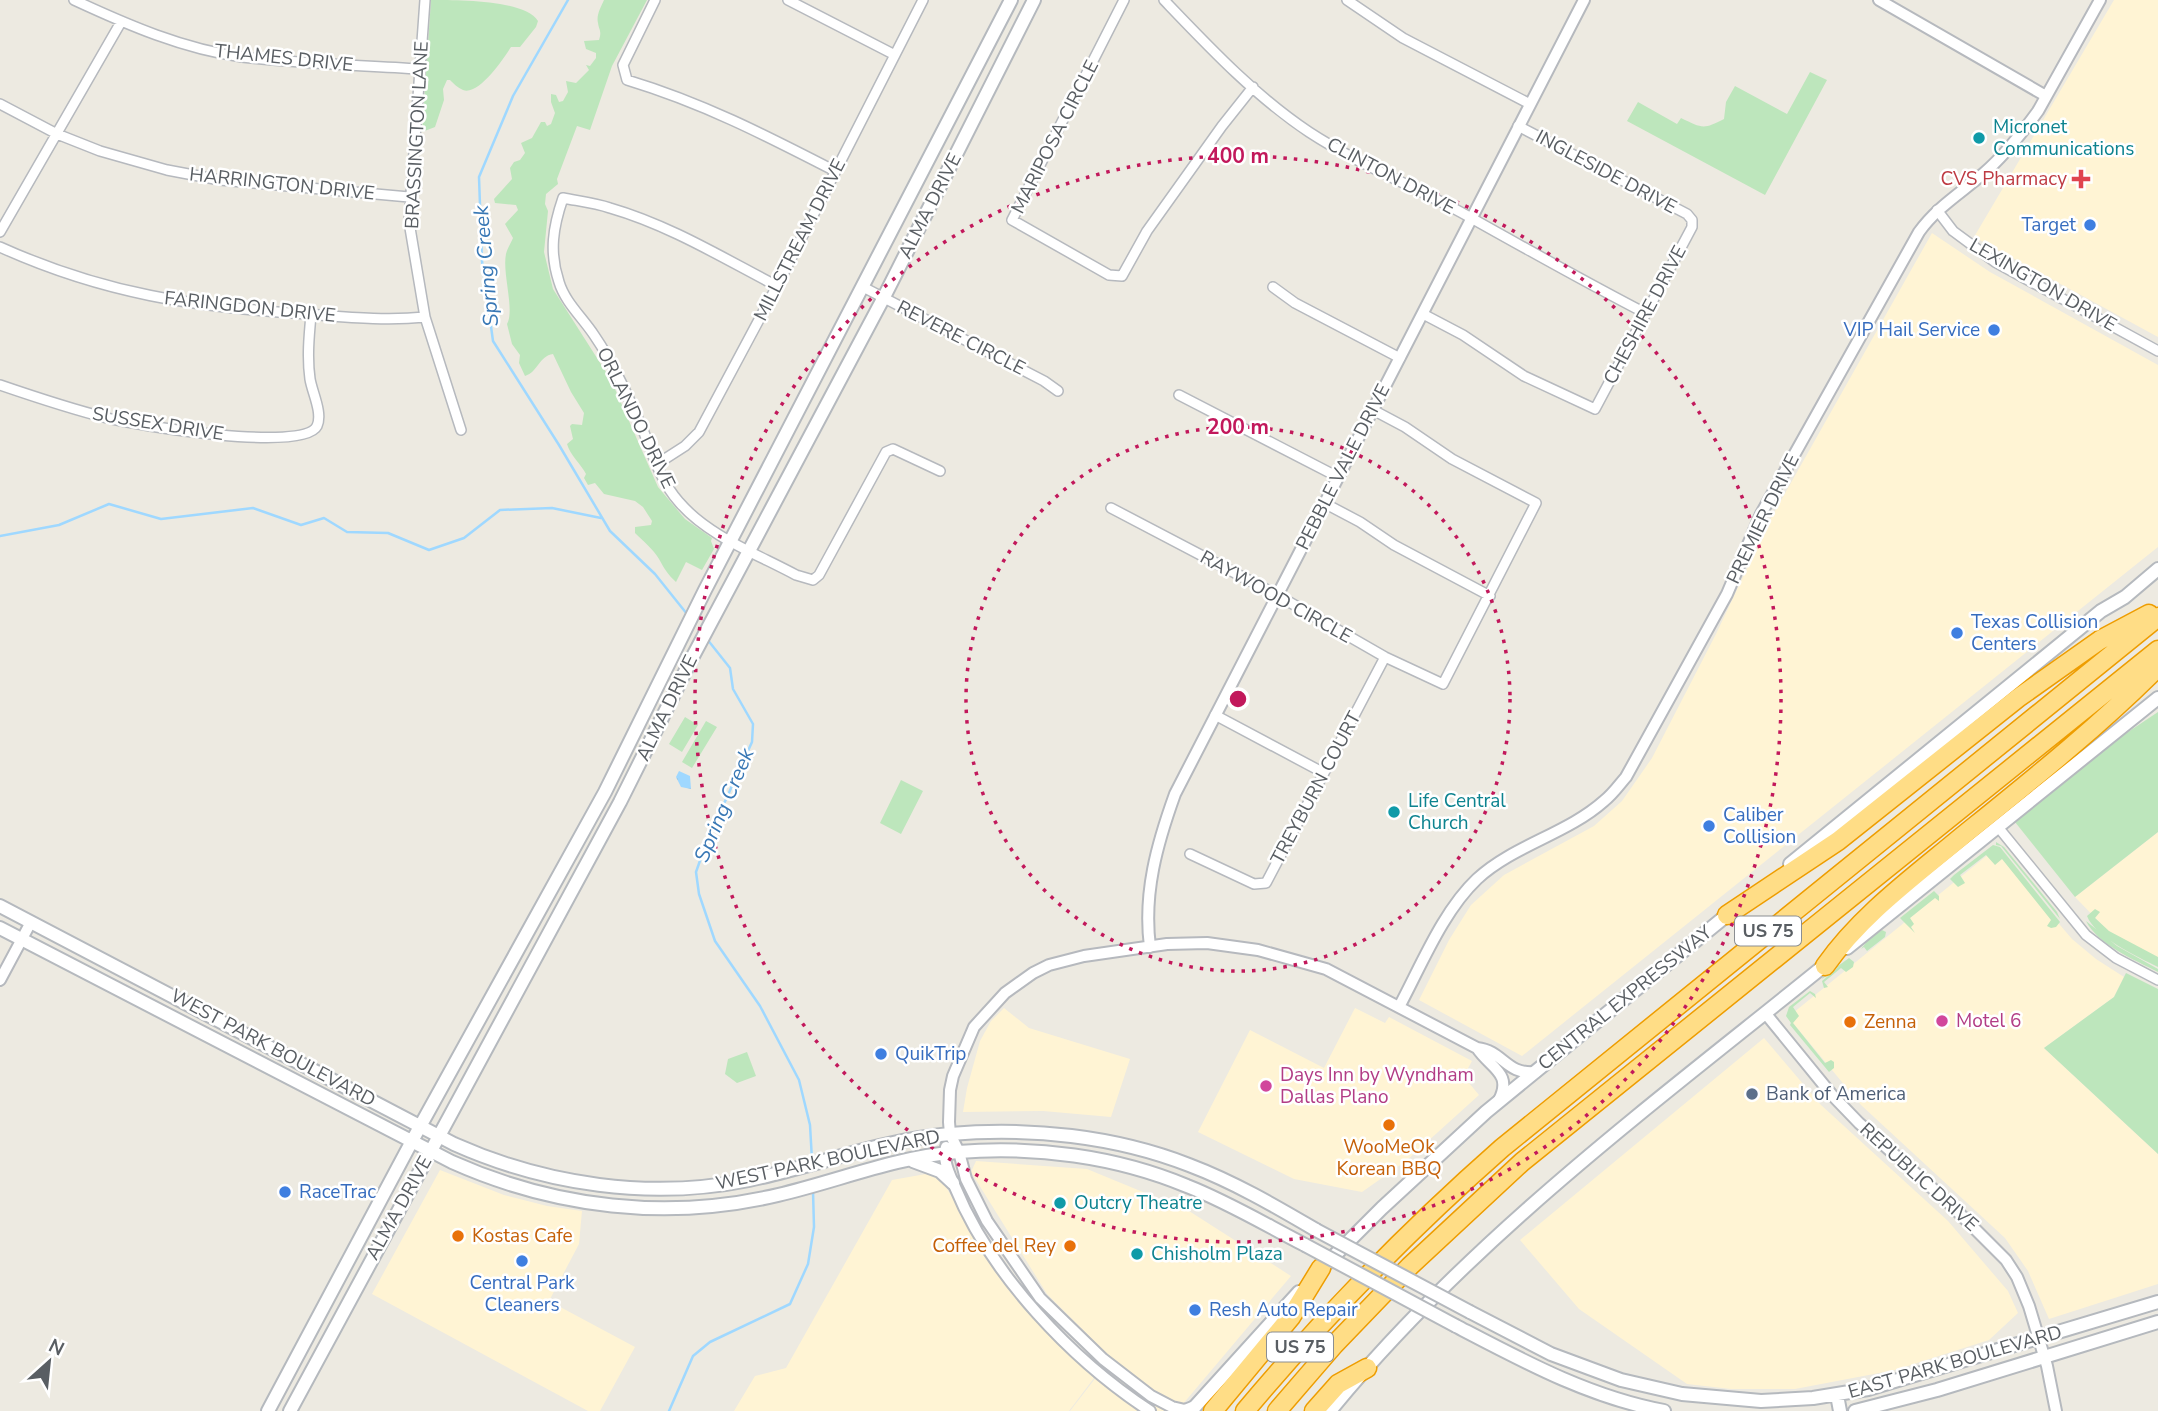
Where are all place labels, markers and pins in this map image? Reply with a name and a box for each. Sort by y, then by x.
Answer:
place label: Micronet Communications [1993,114,2134,162]
marker: Micronet Communications [1971,130,1987,146]
place label: CVS Pharmacy [1940,166,2067,192]
marker: CVS Pharmacy [2073,171,2089,187]
place label: Target [2021,212,2076,238]
marker: Target [2082,217,2098,233]
place label: VIP Hail Service [1843,317,1980,343]
marker: VIP Hail Service [1986,322,2002,338]
place label: Texas Collision Centers [1971,609,2098,657]
marker: Texas Collision Centers [1949,625,1965,641]
centre of rings [1226,687,1250,711]
place label: Life Central Church [1408,788,1506,836]
place label: Caliber Collision [1723,802,1796,850]
marker: Life Central Church [1386,804,1402,820]
marker: Caliber Collision [1701,818,1717,834]
place label: Motel 6 [1956,1008,2021,1034]
place label: Zenna [1864,1009,1917,1035]
marker: Motel 6 [1934,1013,1950,1029]
marker: Zenna [1842,1014,1858,1030]
place label: QuikTrip [895,1041,966,1067]
marker: QuikTrip [873,1046,889,1062]
place label: Days Inn by Wyndham Dallas Plano [1280,1062,1474,1110]
marker: Days Inn by Wyndham Dallas Plano [1258,1078,1274,1094]
place label: Bank of America [1766,1081,1906,1107]
marker: Bank of America [1744,1086,1760,1102]
marker: WooMeOk Korean BBQ [1381,1117,1397,1133]
place label: WooMeOk Korean BBQ [1336,1134,1442,1182]
place label: RaceTrac [299,1179,376,1205]
marker: RaceTrac [277,1184,293,1200]
place label: Outcry Theatre [1074,1190,1202,1216]
marker: Outcry Theatre [1052,1195,1068,1211]
place label: Kostas Cafe [472,1223,573,1249]
marker: Kostas Cafe [450,1228,466,1244]
place label: Coffee del Rey [932,1233,1056,1259]
marker: Coffee del Rey [1062,1238,1078,1254]
place label: Chisholm Plaza [1151,1241,1283,1267]
marker: Chisholm Plaza [1129,1246,1145,1262]
marker: Central Park Cleaners [514,1253,530,1269]
place label: Central Park Cleaners [470,1270,575,1318]
place label: Resh Auto Repair [1209,1297,1358,1323]
marker: Resh Auto Repair [1187,1302,1203,1318]

